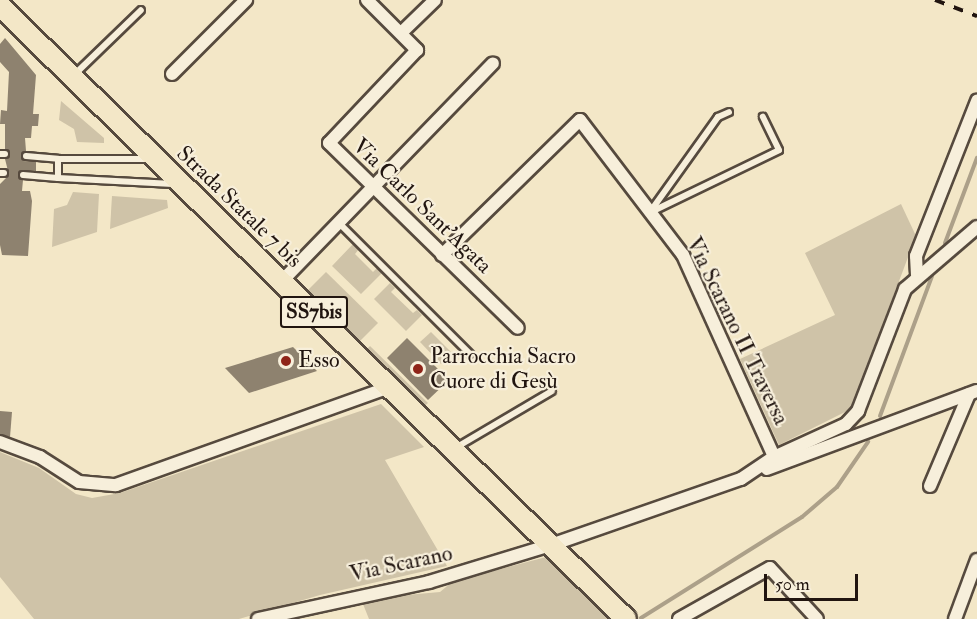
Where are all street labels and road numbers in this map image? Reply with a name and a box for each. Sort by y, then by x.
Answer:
street label: Via Carlo Sant'Agata [347,133,497,279]
street label: Strada Statale 7 bis [171,141,307,273]
street label: Via Scarano II Traversa [680,233,794,429]
road number: SS7bis [280,294,348,330]
street label: Via Scarano [347,540,455,588]

